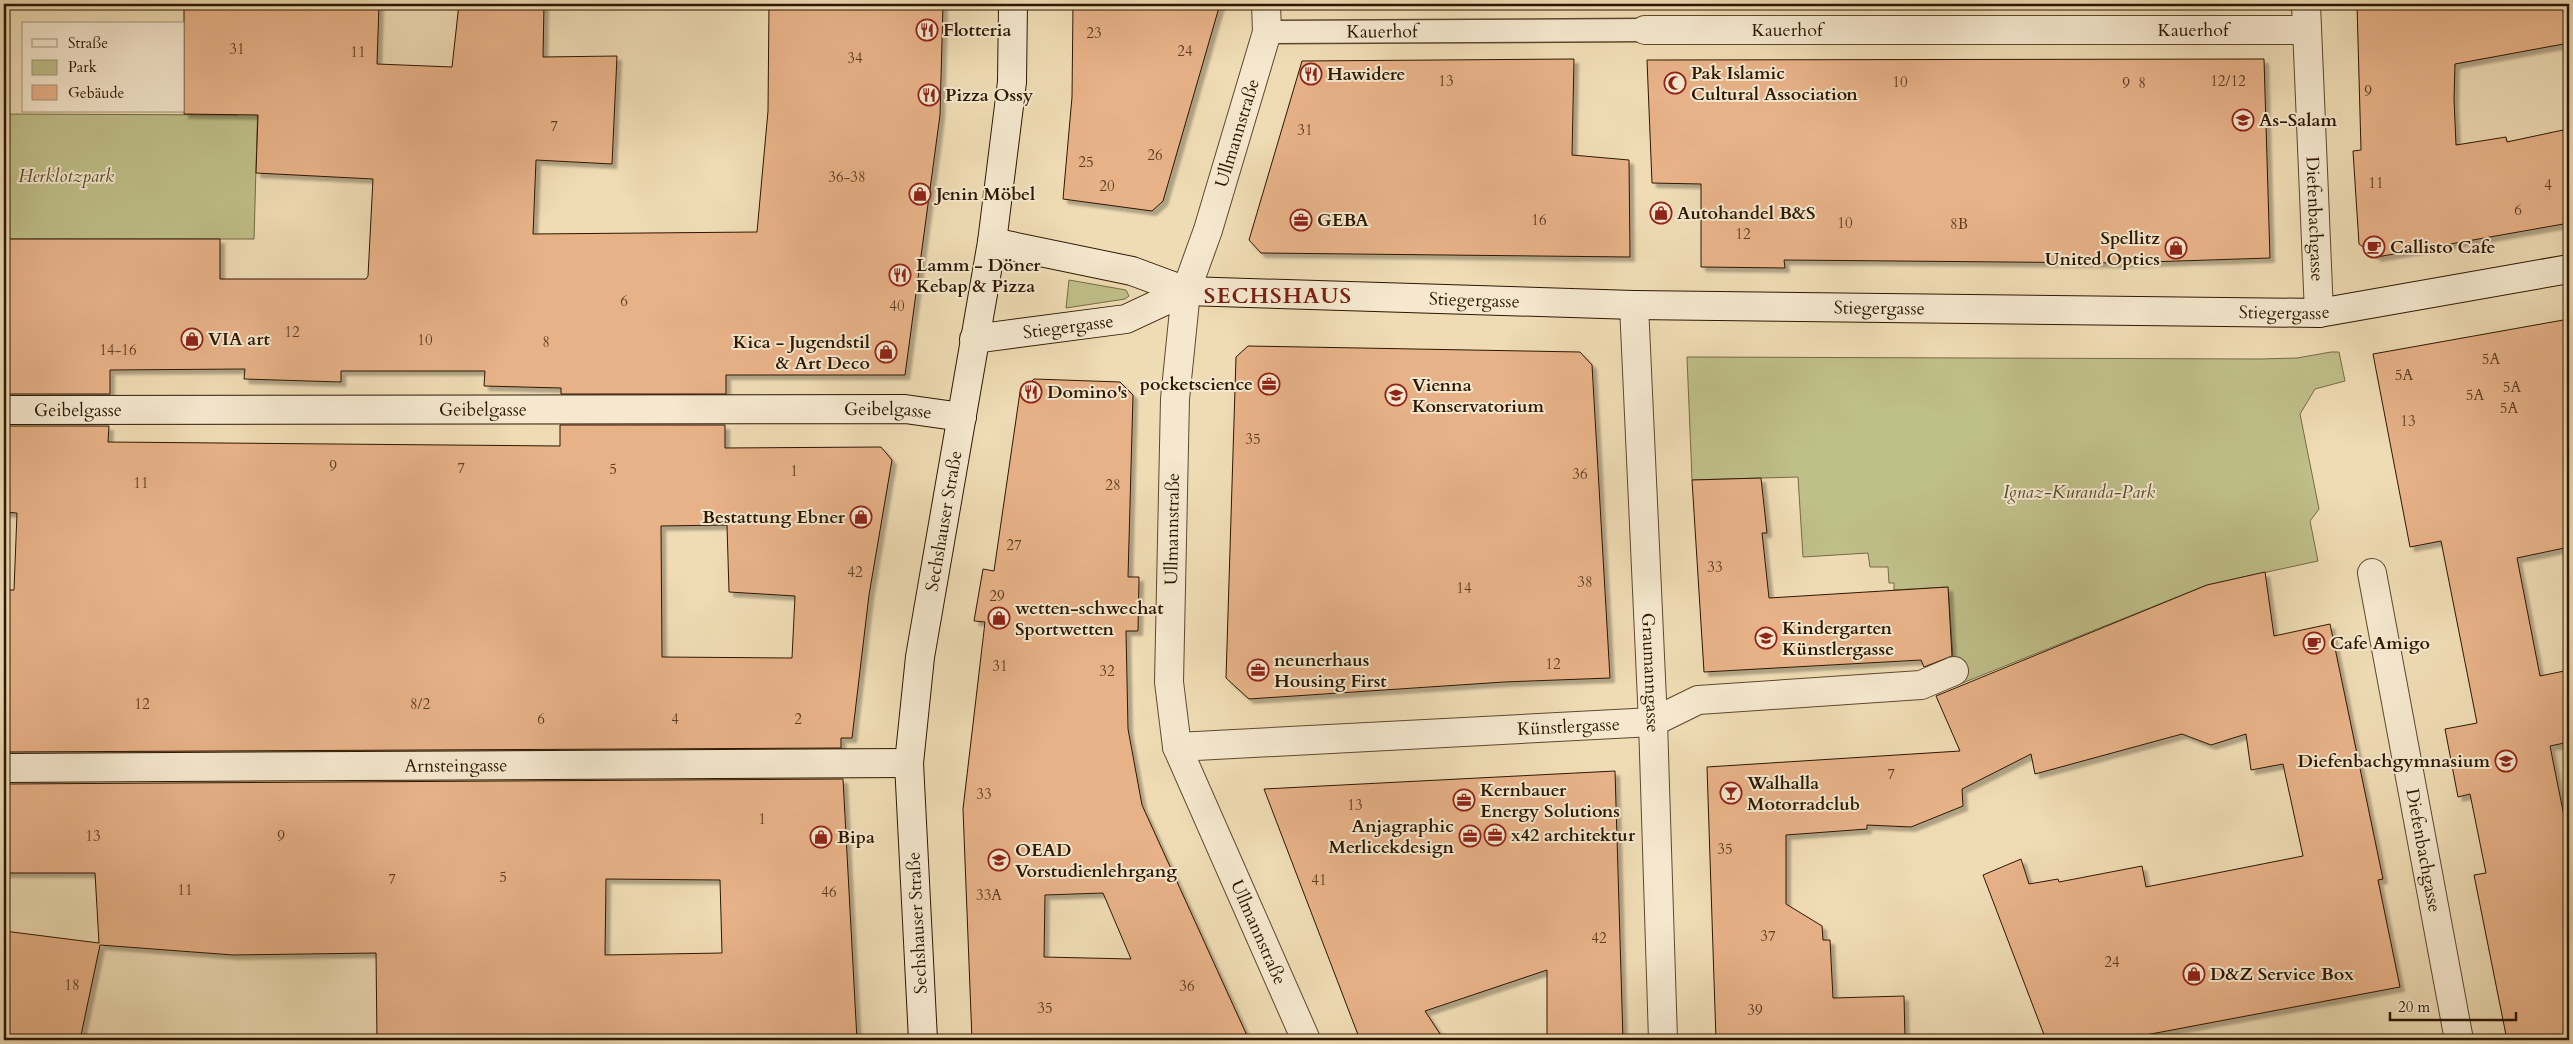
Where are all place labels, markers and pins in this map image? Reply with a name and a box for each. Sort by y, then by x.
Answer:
restaurant icon: Flotteria [915,18,939,42]
place label: Flotteria [943,18,1011,43]
place label: Pak Islamic Cultural Association [1691,61,1858,107]
restaurant icon: Hawidere [1299,62,1323,86]
place label: Hawidere [1327,62,1405,87]
mosque icon: Pak Islamic Cultural Association [1663,71,1687,95]
restaurant icon: Pizza Ossy [917,83,941,107]
place label: Pizza Ossy [945,83,1034,108]
school or university icon: As-Salam [2231,108,2255,132]
place label: As-Salam [2259,108,2337,133]
shop icon: Jenin Möbel [908,182,932,206]
place label: Jenin Möbel [933,182,1035,207]
shop icon: Autohandel B&S [1649,201,1673,225]
place label: Autohandel B&S [1677,201,1816,226]
office icon: GEBA [1289,208,1313,232]
place label: GEBA [1317,208,1369,233]
place label: Spellitz United Optics [2045,226,2160,272]
cafe icon: Callisto Cafe [2362,235,2386,259]
place label: Callisto Cafe [2390,235,2496,260]
shop icon: Spellitz United Optics [2164,236,2188,260]
place label: Lamm - Döner Kebap & Pizza [916,253,1041,299]
restaurant icon: Lamm - Döner Kebap & Pizza [888,263,912,287]
shop icon: VIA art [180,327,204,351]
place label: VIA art [208,327,271,352]
place label: Kica - Jugendstil & Art Deco [733,330,870,376]
shop icon: Kica - Jugendstil & Art Deco [874,340,898,364]
place label: pocketscience [1140,372,1253,397]
office icon: pocketscience [1257,372,1281,396]
place label: Vienna Konservatorium [1412,373,1544,419]
restaurant icon: Domino's [1019,380,1043,404]
place label: Domino's [1047,380,1127,405]
school or university icon: Vienna Konservatorium [1384,383,1408,407]
place label: Bestattung Ebner [702,505,846,530]
shop icon: Bestattung Ebner [849,505,873,529]
place label: wetten-schwechat Sportwetten [1015,596,1164,642]
shop icon: wetten-schwechat Sportwetten [987,606,1011,630]
place label: Kindergarten Künstlergasse [1782,616,1894,662]
school or university icon: Kindergarten Künstlergasse [1754,626,1778,650]
cafe icon: Cafe Amigo [2302,631,2326,655]
place label: Cafe Amigo [2330,631,2430,656]
place label: neunerhaus Housing First [1274,648,1387,694]
office icon: neunerhaus Housing First [1246,658,1270,682]
place label: Diefenbachgymnasium [2298,749,2490,774]
school or university icon: Diefenbachgymnasium [2494,749,2518,773]
place label: Walhalla Motorradclub [1746,771,1860,817]
place label: Kernbauer Energy Solutions [1480,778,1620,824]
bar icon: Walhalla Motorradclub [1719,781,1743,805]
office icon: Kernbauer Energy Solutions [1452,788,1476,812]
place label: Anjagraphic Merlicekdesign [1328,814,1454,860]
office icon: x42 architektur [1483,823,1507,847]
place label: x42 architektur [1511,823,1636,848]
office icon: Anjagraphic Merlicekdesign [1458,824,1482,848]
shop icon: Bipa [809,825,833,849]
place label: Bipa [837,825,875,850]
place label: OEAD Vorstudienlehrgang [1015,838,1177,884]
school or university icon: OEAD Vorstudienlehrgang [987,848,1011,872]
shop icon: D&Z Service Box [2182,962,2206,986]
place label: D&Z Service Box [2210,962,2354,987]

